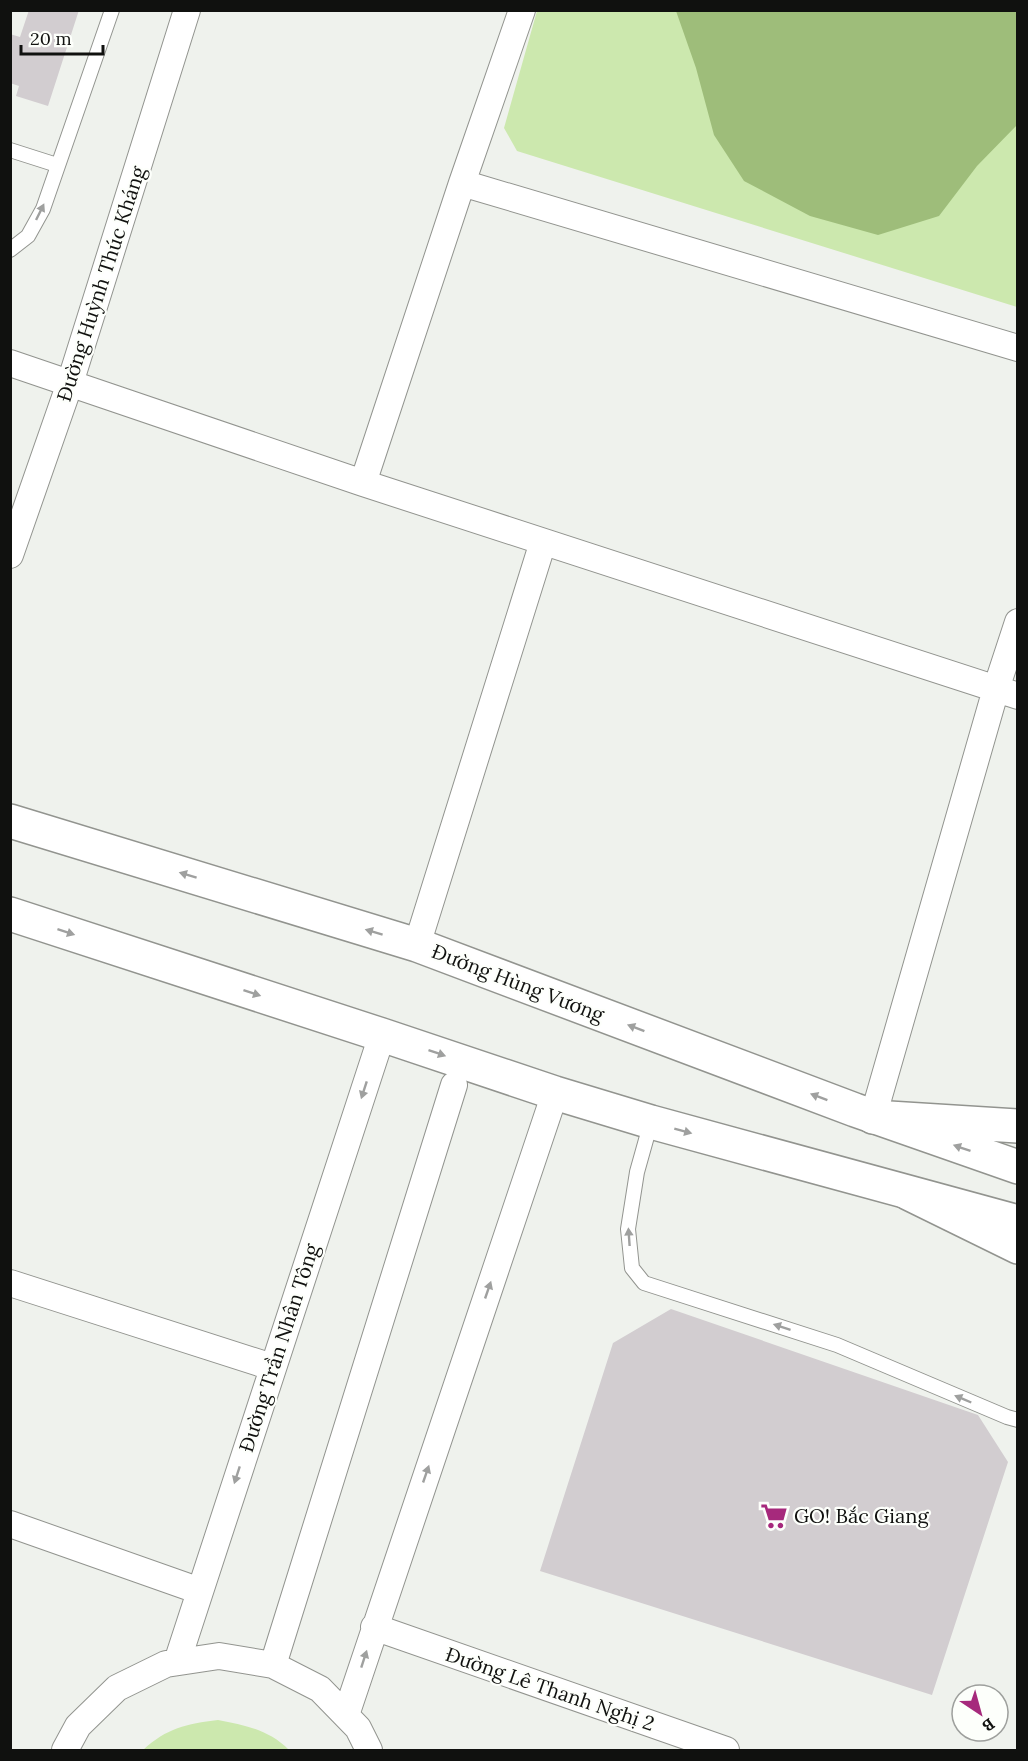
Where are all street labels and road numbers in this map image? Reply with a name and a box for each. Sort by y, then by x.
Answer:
street label: Đường Huỳnh Thúc Kháng [51,162,151,405]
street label: Đường Hùng Vương [428,938,609,1027]
street label: Đường Trần Nhân Tông [233,1240,324,1455]
street label: Đường Lê Thanh Nghị 2 [442,1641,658,1736]

